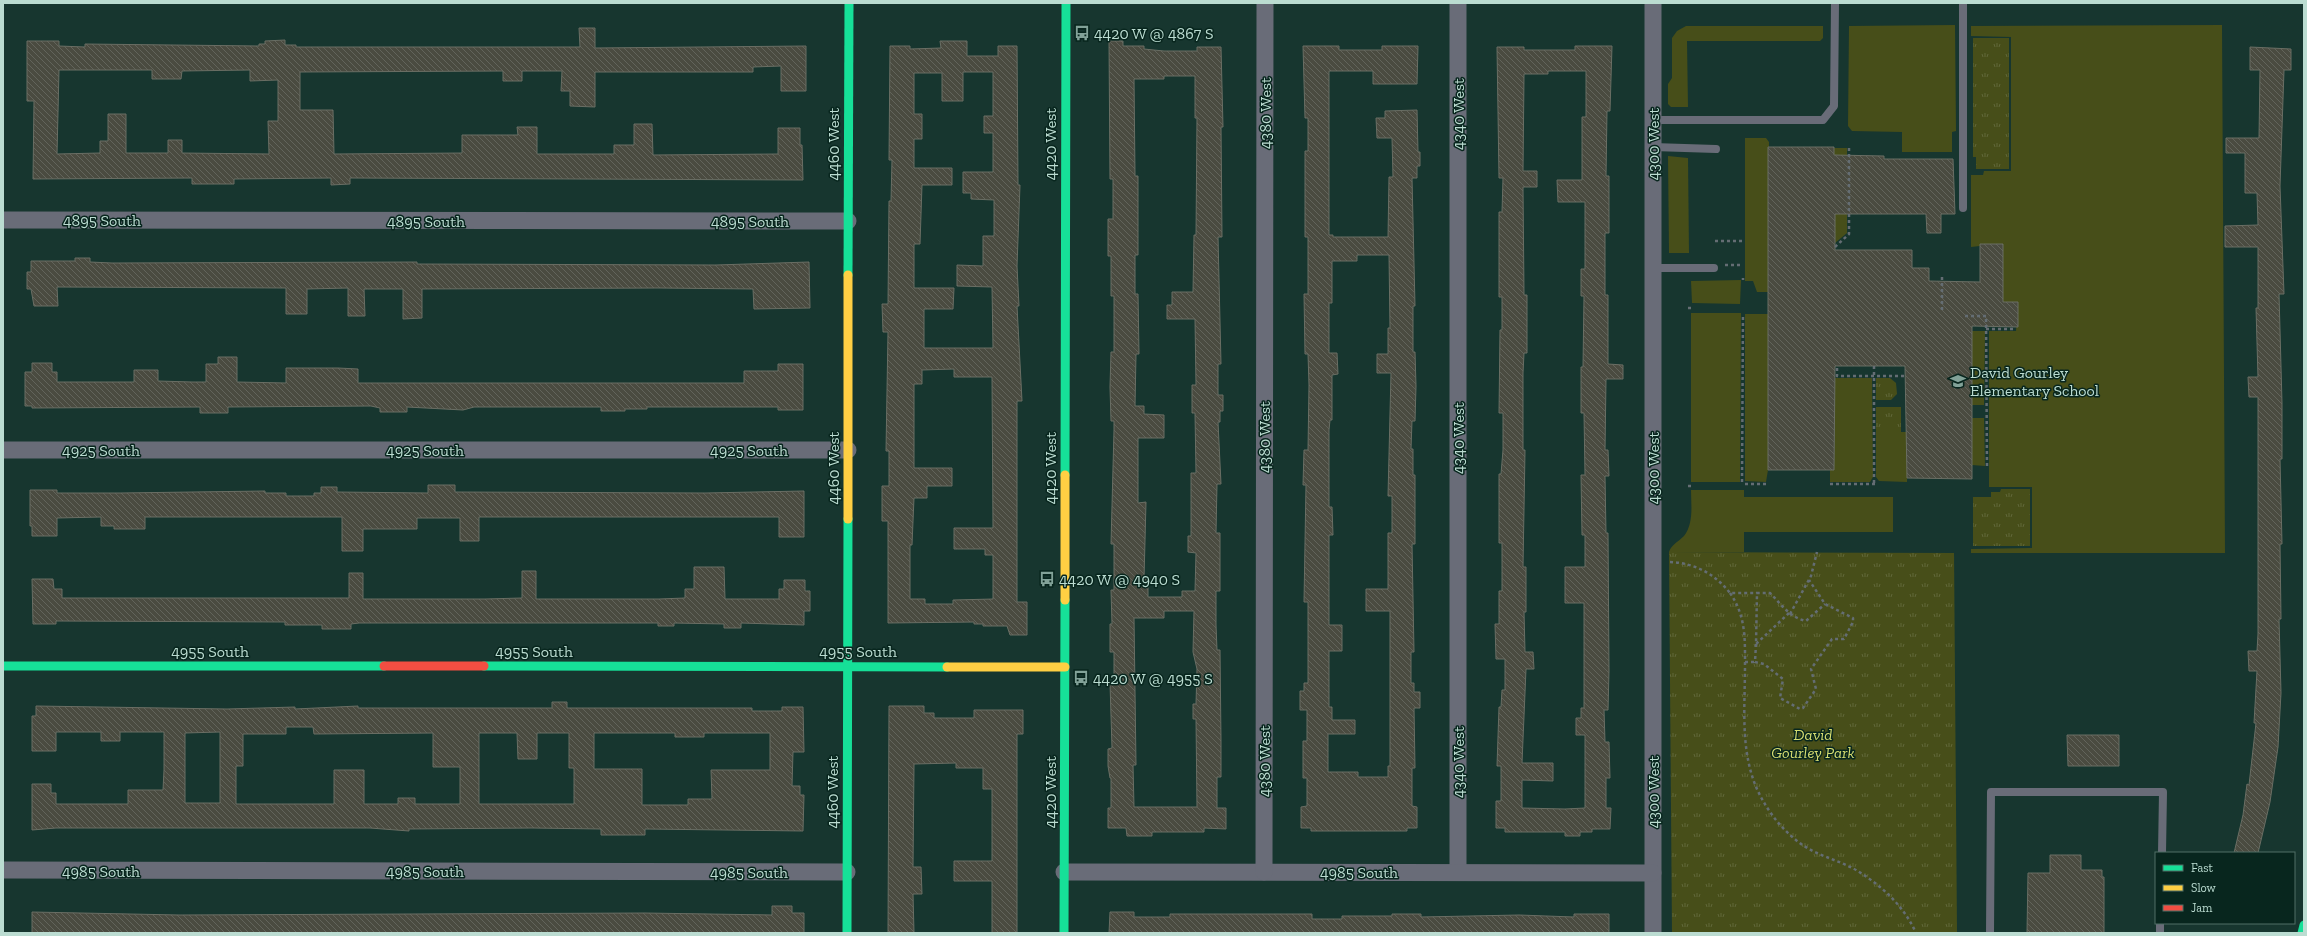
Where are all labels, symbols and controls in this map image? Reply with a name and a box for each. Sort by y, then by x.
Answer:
bus stop icon: 4420 W @ 4867 S [1073,24,1091,42]
place label: 4420 W @ 4867 S [1094,24,1213,43]
street label: 4380 West [1256,77,1275,149]
street label: 4340 West [1449,78,1468,150]
street label: 4460 West [824,108,843,180]
street label: 4420 West [1041,108,1060,180]
street label: 4300 West [1644,108,1663,180]
street label: 4895 South [63,211,141,230]
street label: 4895 South [387,212,465,231]
street label: 4895 South [711,212,789,231]
place label: David Gourley Elementary School [1970,363,2099,400]
school or university icon: David Gourley Elementary School [1949,372,1967,390]
street label: 4380 West [1255,401,1274,473]
street label: 4340 West [1449,402,1468,474]
street label: 4460 West [824,432,843,504]
street label: 4420 West [1041,432,1060,504]
street label: 4300 West [1644,432,1663,504]
street label: 4925 South [62,441,140,460]
street label: 4925 South [386,441,464,460]
street label: 4925 South [710,441,788,460]
bus stop icon: 4420 W @ 4940 S [1038,570,1056,588]
place label: 4420 W @ 4940 S [1059,570,1180,589]
street label: 4955 South [171,642,249,661]
street label: 4955 South [495,642,573,661]
street label: 4955 South [819,642,897,661]
bus stop icon: 4420 W @ 4955 S [1072,669,1090,687]
place label: 4420 W @ 4955 S [1093,669,1213,688]
street label: 4380 West [1255,725,1274,797]
park label: David Gourley Park [1771,725,1855,762]
street label: 4340 West [1449,726,1468,798]
street label: 4460 West [823,756,842,828]
street label: 4420 West [1041,756,1060,828]
street label: 4300 West [1644,756,1663,828]
legend [2155,852,2295,924]
text: Fast [2191,861,2214,875]
street label: 4985 South [62,862,140,881]
street label: 4985 South [386,862,464,881]
street label: 4985 South [710,863,788,882]
street label: 4985 South [1320,863,1398,882]
text: Slow [2191,881,2217,895]
text: Jam [2191,901,2213,915]

